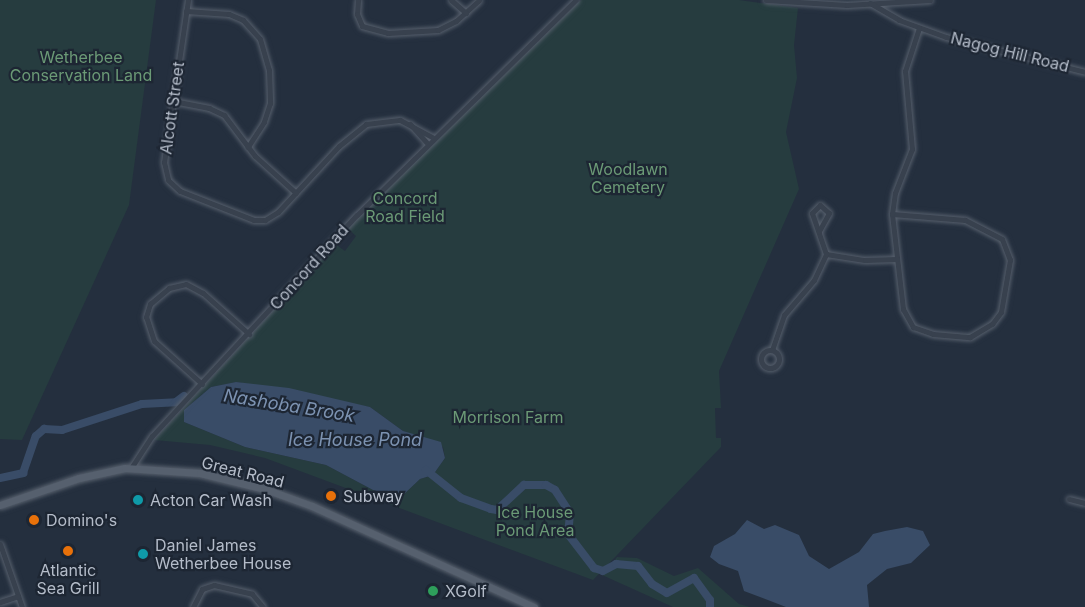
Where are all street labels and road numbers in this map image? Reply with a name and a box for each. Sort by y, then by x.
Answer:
street label: Nagog Hill Road [949,28,1071,76]
street label: Alcott Street [156,60,188,156]
street label: Concord Road [266,220,352,314]
street label: Great Road [200,452,286,492]

